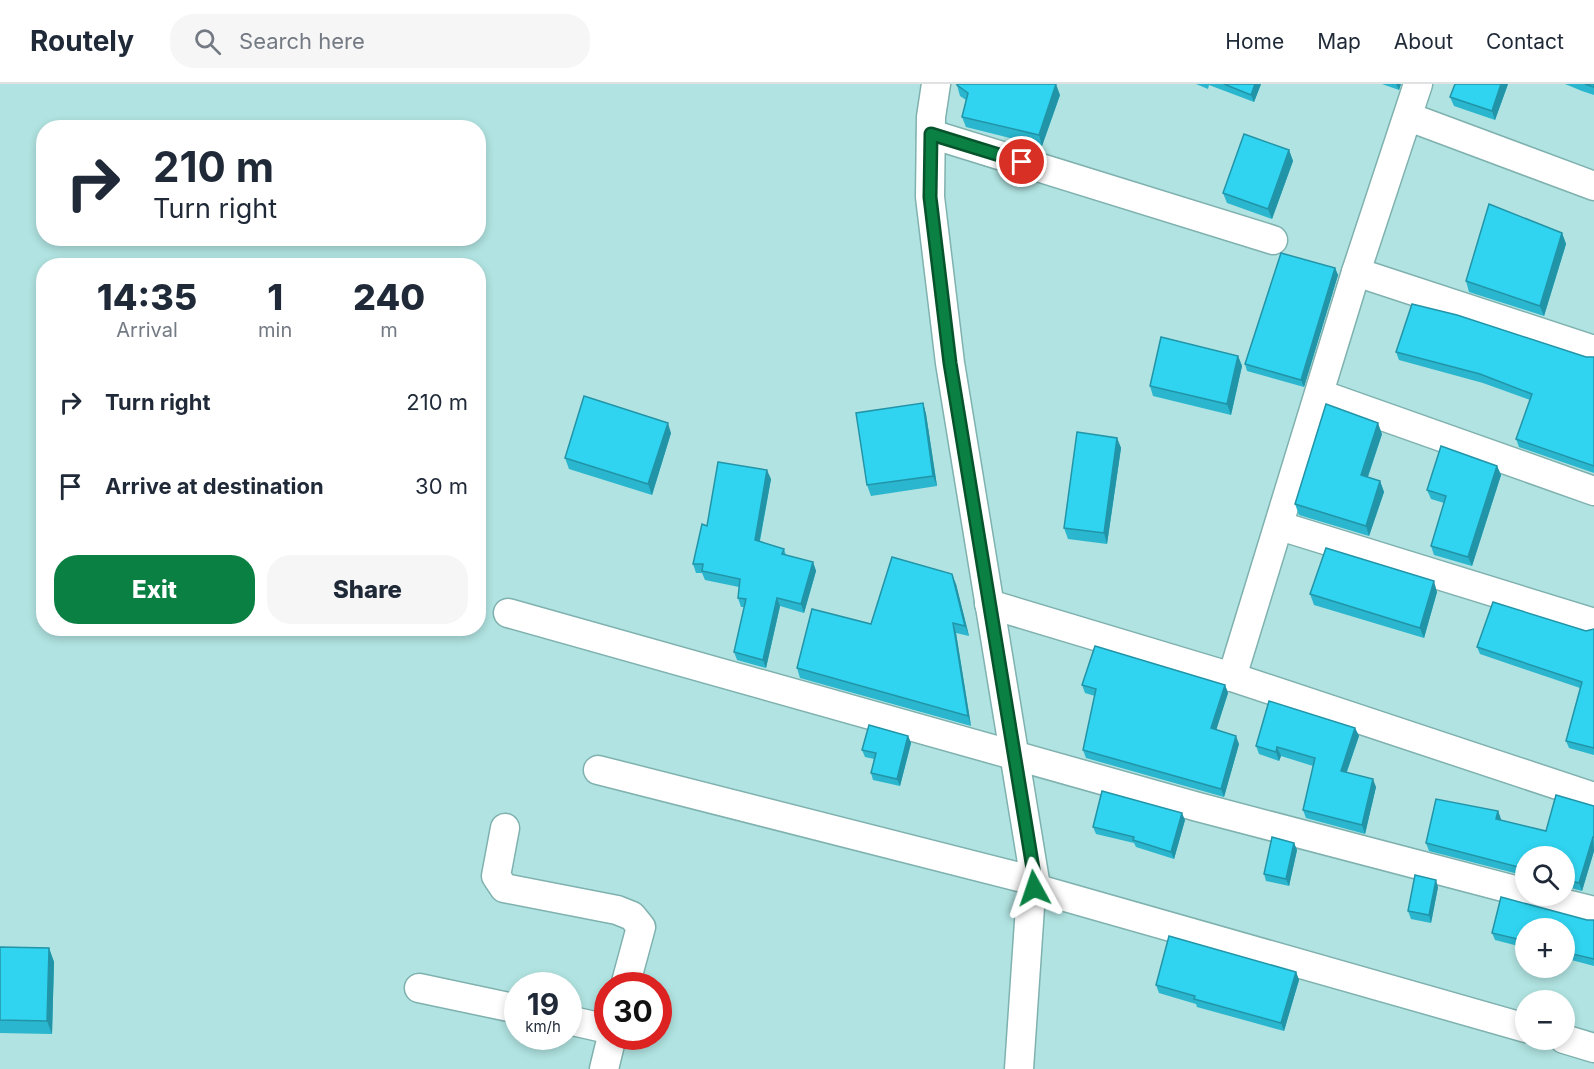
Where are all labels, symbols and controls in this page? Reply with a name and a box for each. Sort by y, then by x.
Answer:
search box [170,14,590,68]
text: Routely [30,24,134,58]
icon: search [191,25,224,58]
text: Search here [239,28,365,54]
text: Home [1225,29,1284,54]
text: Map [1317,29,1361,54]
text: About [1394,29,1453,54]
text: Contact [1486,29,1564,54]
pin [996,136,1047,187]
text: 210 m [153,141,274,192]
icon: right [54,144,132,222]
icon: arrive [1005,145,1038,178]
text: Turn right [153,192,277,225]
text: 14:35 [97,275,197,319]
text: 1 [267,275,283,319]
text: 240 [353,275,425,319]
text: Arrival [116,318,178,342]
text: min [258,318,292,342]
text: m [380,318,398,342]
icon: right [54,386,87,419]
text: Turn right [105,389,211,415]
text: 210 m [406,389,468,415]
icon: arrive [54,470,87,503]
text: Arrive at destination [105,473,324,499]
text: 30 m [415,473,468,499]
button: Exit [54,555,255,624]
button: Share [267,555,468,624]
map controls [1515,846,1575,1050]
button: search [1515,846,1575,906]
position arrow [1002,856,1066,920]
button: + [1515,918,1575,978]
speed limit sign: 30 [594,972,672,1050]
text: 19 [527,986,559,1022]
button: − [1515,990,1575,1050]
text: km/h [525,1017,561,1036]

